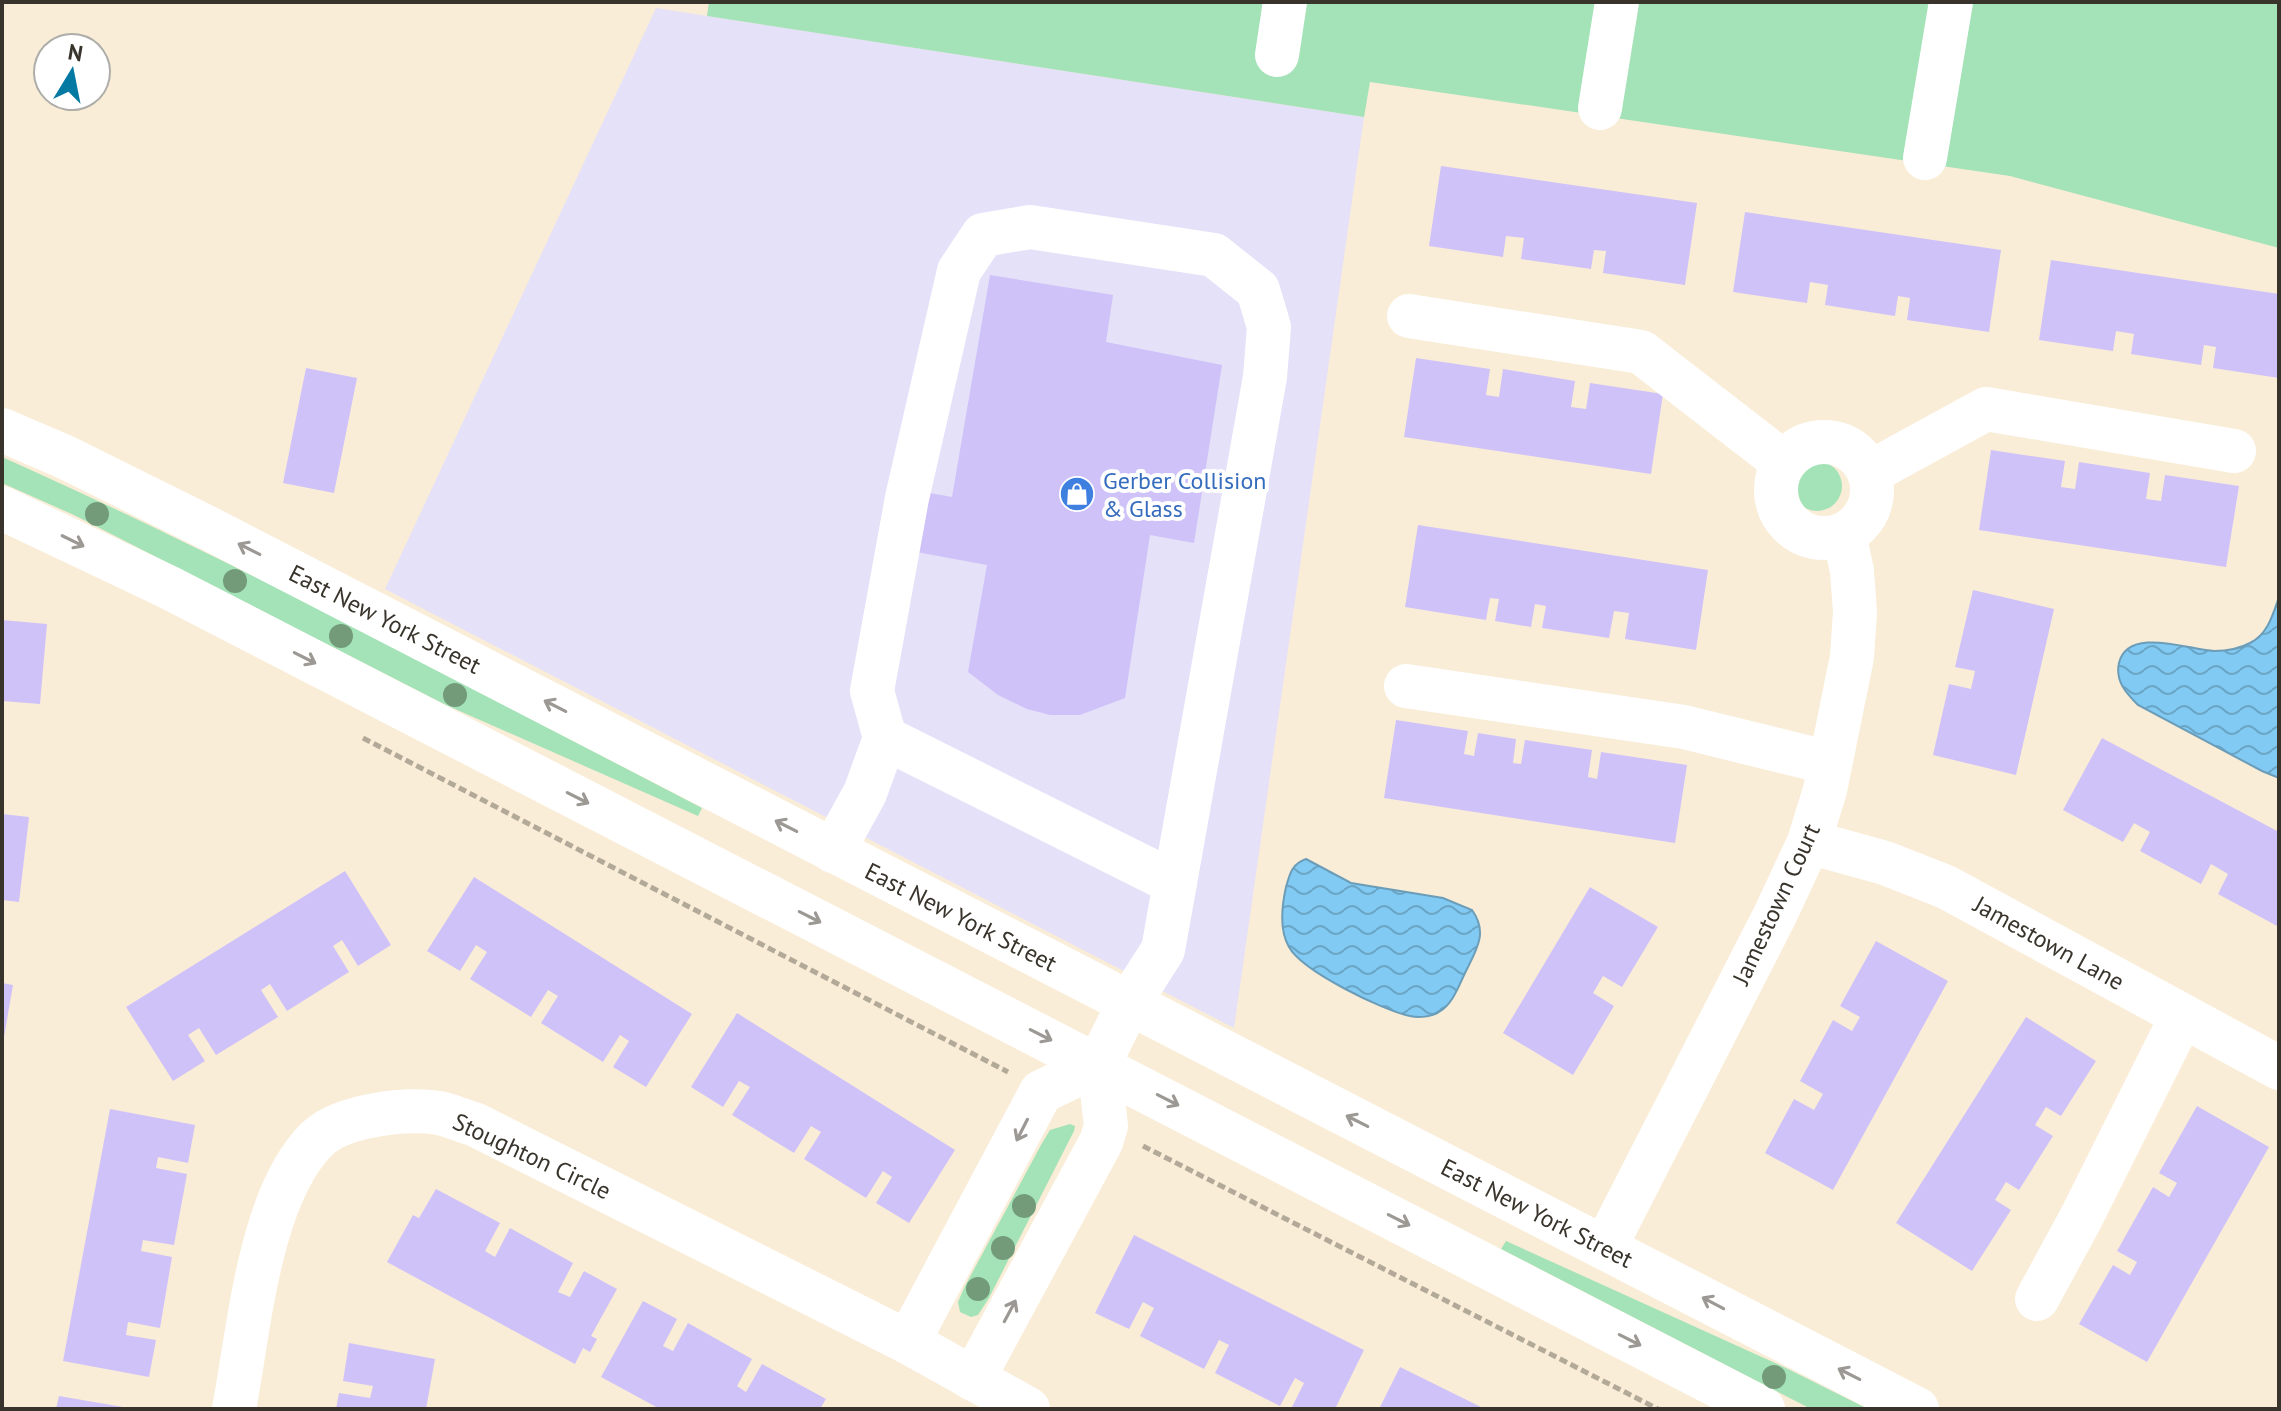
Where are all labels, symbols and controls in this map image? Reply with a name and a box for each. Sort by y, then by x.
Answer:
north arrow [32,32,112,112]
text: N [66,37,85,67]
place label: Gerber Collision & Glass [1103,465,1266,524]
shop icon: Gerber Collision & Glass [1058,475,1096,513]
one-way arrow [61,534,84,549]
one-way arrow [238,541,261,557]
street label: East New York Street [284,557,486,681]
one-way arrow [293,651,316,666]
one-way arrow [543,698,567,714]
one-way arrow [566,791,590,807]
one-way arrow [774,818,798,834]
street label: Jamestown Court [1725,819,1827,990]
street label: East New York Street [860,855,1062,979]
street label: Jamestown Lane [1967,888,2130,997]
one-way arrow [797,909,821,925]
one-way arrow [1029,1028,1053,1043]
one-way arrow [1156,1093,1180,1109]
street label: Stoughton Circle [448,1106,616,1206]
one-way arrow [1345,1112,1369,1128]
one-way arrow [1014,1117,1030,1141]
street label: East New York Street [1436,1151,1638,1275]
one-way arrow [1387,1213,1410,1229]
one-way arrow [1701,1295,1725,1311]
one-way arrow [1003,1299,1018,1323]
one-way arrow [1617,1332,1641,1348]
one-way arrow [1838,1366,1862,1382]

